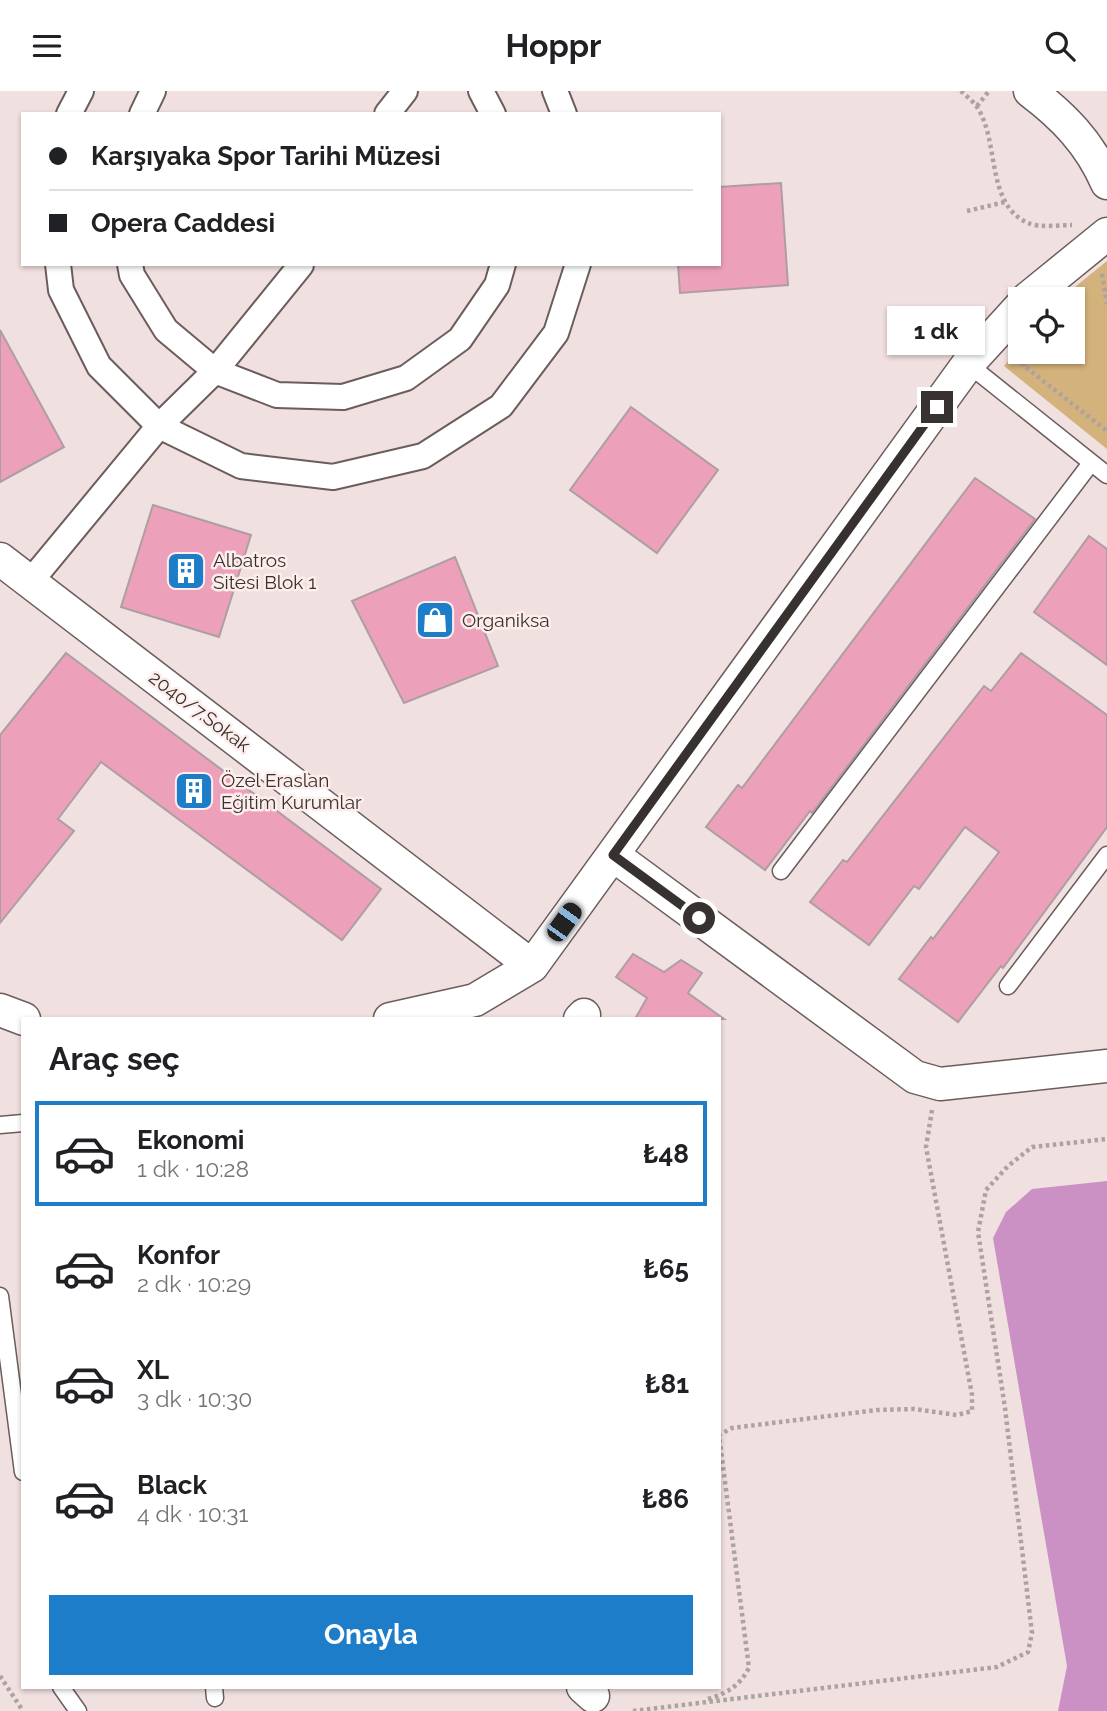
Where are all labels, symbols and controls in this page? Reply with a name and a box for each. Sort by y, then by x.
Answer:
icon: menu [28,27,66,65]
text: Hoppr [506,27,601,64]
icon: search [1041,27,1079,65]
text: Karşıyaka Spor Tarihi Müzesi [91,141,441,171]
text: Opera Caddesi [91,208,275,238]
map controls [1008,287,1085,364]
button: locate [1008,287,1085,364]
callout: 1 dk [888,306,986,355]
text: 1 dk [914,317,958,344]
route end [921,391,953,423]
place label: Albatros Sitesi Blok 1 [213,549,316,593]
building icon: Albatros Sitesi Blok 1 [165,550,207,592]
shop icon: Organiksa [414,599,456,641]
place label: Organiksa [462,609,550,631]
street label: 2040/7.Sokak [145,666,255,756]
place label: Özel Eraslan Eğitim Kurumlar [221,769,362,813]
building icon: Özel Eraslan Eğitim Kurumlar [173,770,215,812]
car [544,899,585,945]
route start [683,902,715,934]
text: Araç seç [49,1040,180,1077]
icon: car [53,1122,116,1185]
text: Ekonomi [137,1125,245,1155]
text: ₺48 [643,1139,689,1169]
text: 1 dk · 10:28 [137,1155,249,1182]
icon: car [53,1237,116,1300]
text: Konfor [137,1240,220,1270]
text: ₺65 [643,1254,689,1284]
text: 2 dk · 10:29 [137,1270,251,1297]
icon: car [53,1352,116,1415]
text: XL [137,1355,169,1385]
text: ₺81 [645,1369,689,1399]
text: 3 dk · 10:30 [137,1385,252,1412]
icon: car [53,1467,116,1530]
text: Black [137,1470,207,1500]
text: ₺86 [642,1484,689,1514]
text: 4 dk · 10:31 [137,1500,248,1527]
button: Onayla [49,1595,693,1675]

